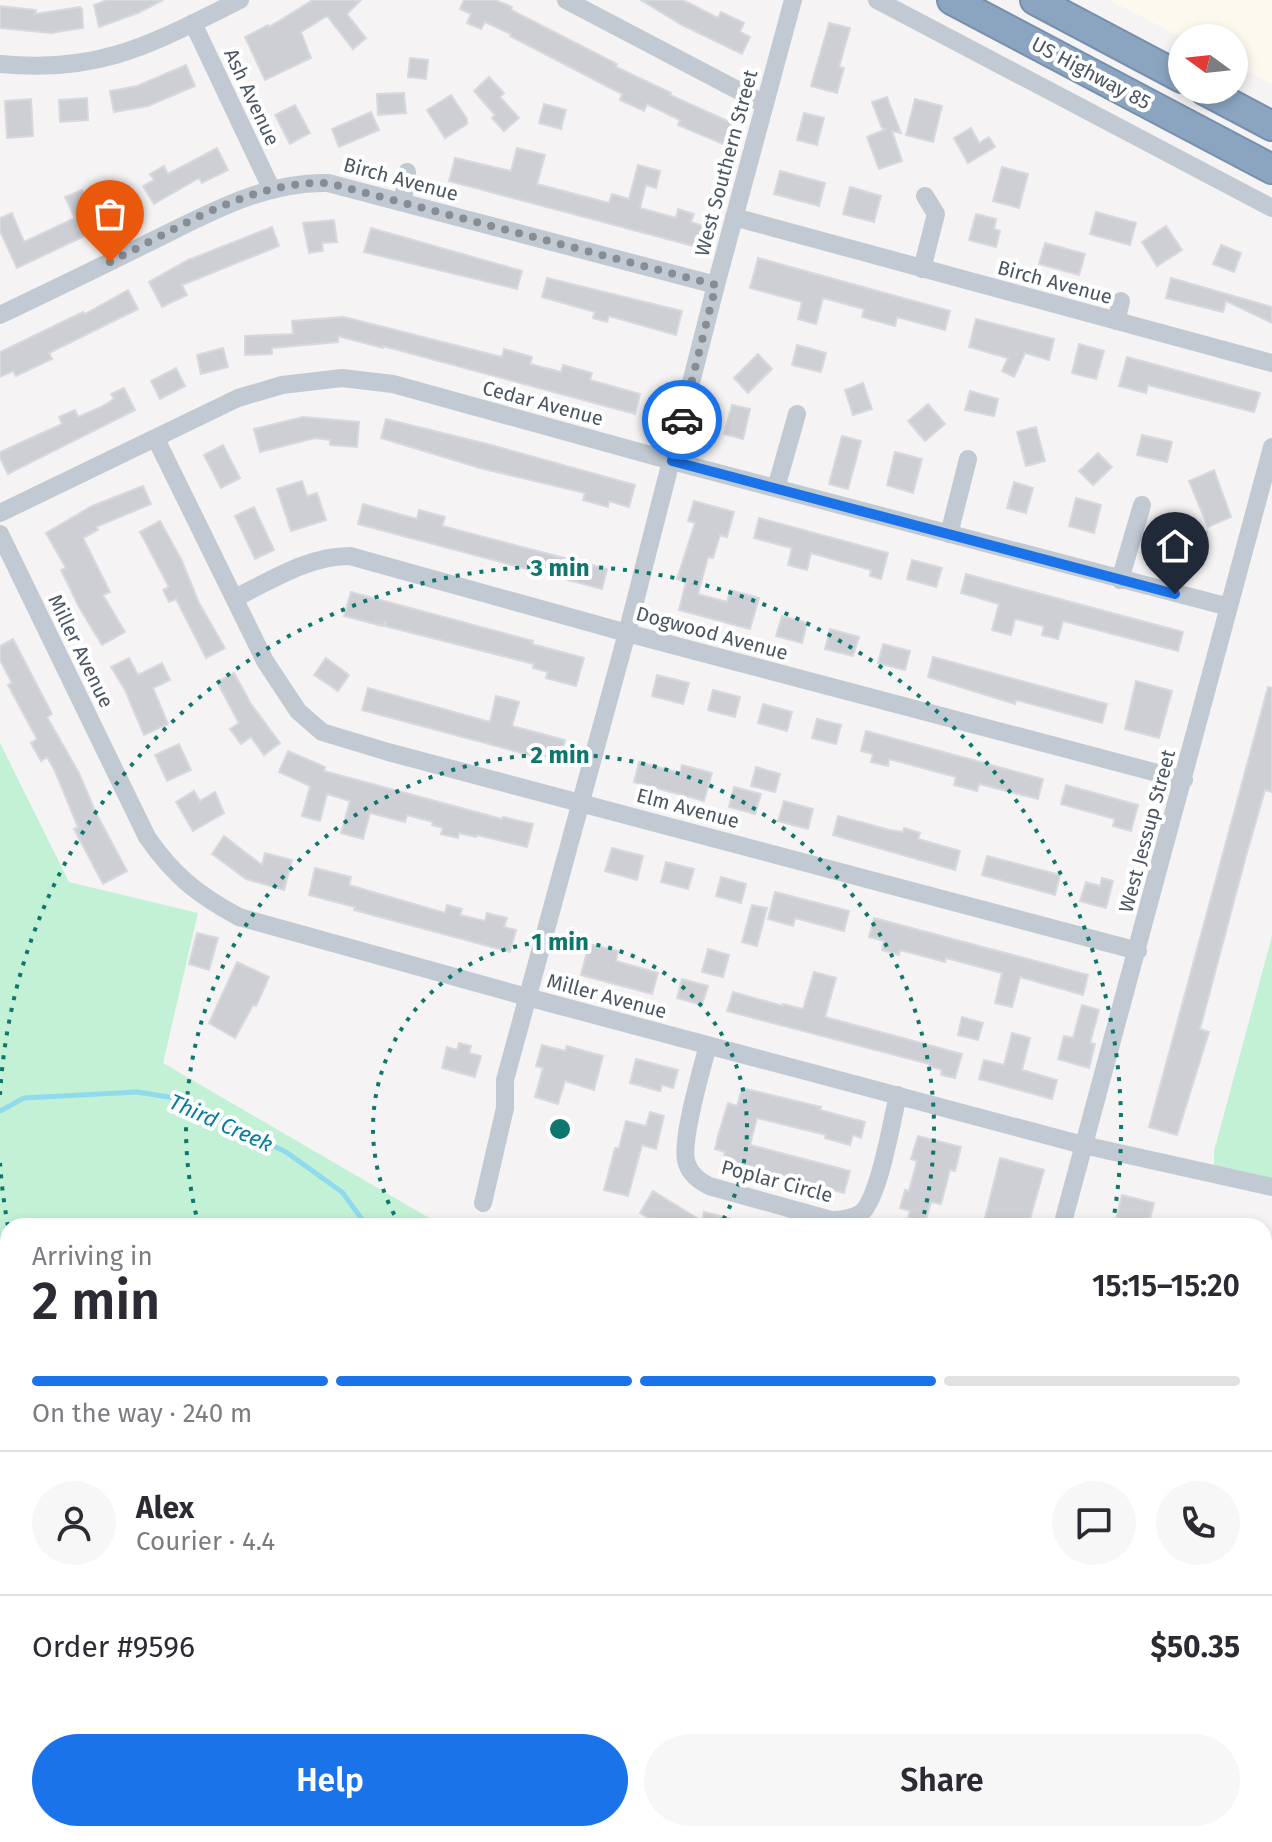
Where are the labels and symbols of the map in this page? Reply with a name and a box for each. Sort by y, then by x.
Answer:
north arrow [1168,24,1248,104]
street label: US Highway 85 [1027,32,1155,114]
street label: Ash Avenue [219,45,285,149]
street label: West Southern Street [690,66,763,259]
street label: Birch Avenue [341,152,461,206]
pin [76,180,144,262]
street label: Birch Avenue [995,255,1115,309]
street label: Cedar Avenue [480,375,606,431]
courier [642,380,722,460]
pin [1141,512,1209,594]
text: 3 min [529,554,590,582]
street label: Miller Avenue [43,590,119,712]
street label: Dogwood Avenue [633,601,791,665]
text: 2 min [531,741,590,769]
street label: West Jessup Street [1114,746,1180,915]
street label: Elm Avenue [634,783,742,833]
text: 1 min [531,928,589,956]
street label: Miller Avenue [544,968,670,1024]
water label: Third Creek [165,1088,277,1158]
centre of rings [546,1115,574,1143]
street label: Poplar Circle [719,1155,835,1207]

